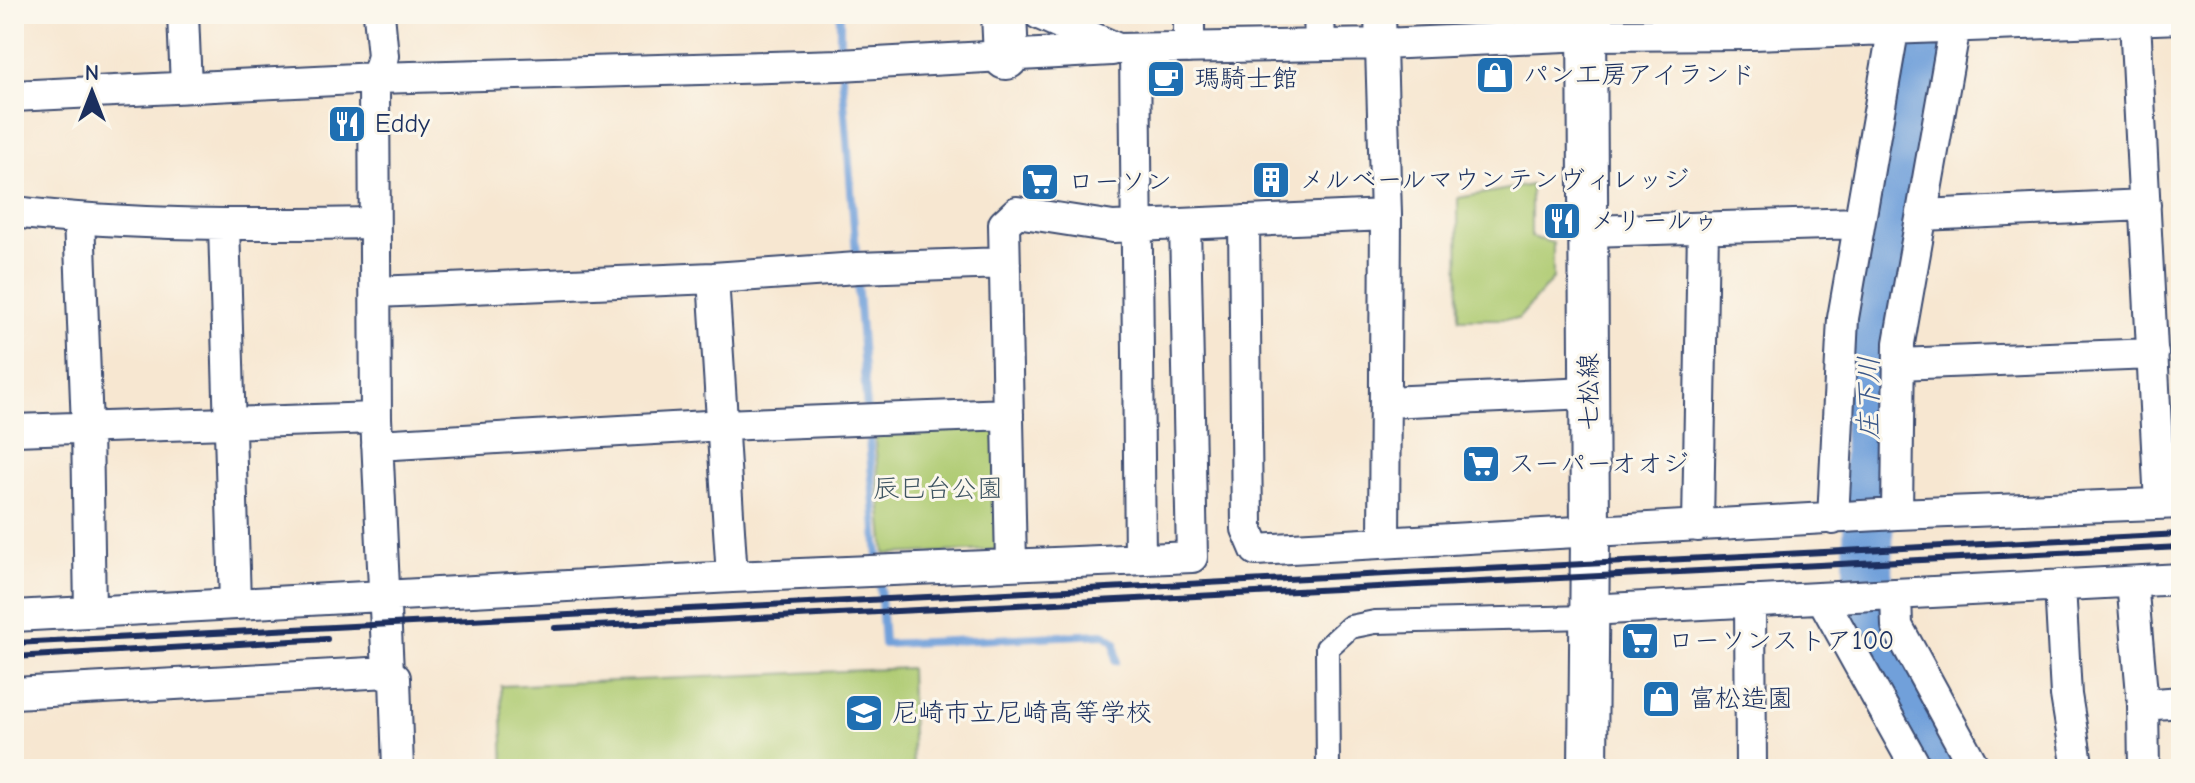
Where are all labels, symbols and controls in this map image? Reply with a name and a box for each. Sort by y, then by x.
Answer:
north arrow [52,52,132,132]
shop icon: パン工房アイランド [1474,54,1516,96]
cafe icon: 瑪騎士館 [1145,58,1187,100]
text: N [85,60,99,86]
place label: パン工房アイランド [1523,60,1755,90]
place label: 瑪騎士館 [1194,64,1298,94]
restaurant icon: Eddy [326,103,368,145]
place label: Eddy [375,109,430,139]
building icon: メルベールマウンテンヴィレッジ [1250,159,1292,201]
supermarket icon: ローソン [1019,161,1061,203]
place label: メルベールマウンテンヴィレッジ [1299,165,1689,195]
place label: ローソン [1068,167,1172,197]
restaurant icon: メリールゥ [1541,200,1583,242]
place label: メリールゥ [1590,206,1718,236]
street label: 七松線 [1574,353,1604,431]
water label: 庄下川 [1853,356,1885,440]
supermarket icon: スーパーオオジ [1460,443,1502,485]
place label: スーパーオオジ [1509,449,1688,479]
park label: 辰巳台公園 [873,474,1003,504]
supermarket icon: ローソンストア100 [1619,620,1661,662]
place label: ローソンストア100 [1668,626,1894,656]
shop icon: 富松造園 [1640,678,1682,720]
place label: 富松造園 [1689,684,1793,714]
school or university icon: 尼崎市立尼崎高等学校 [843,692,885,734]
place label: 尼崎市立尼崎高等学校 [892,698,1152,728]

